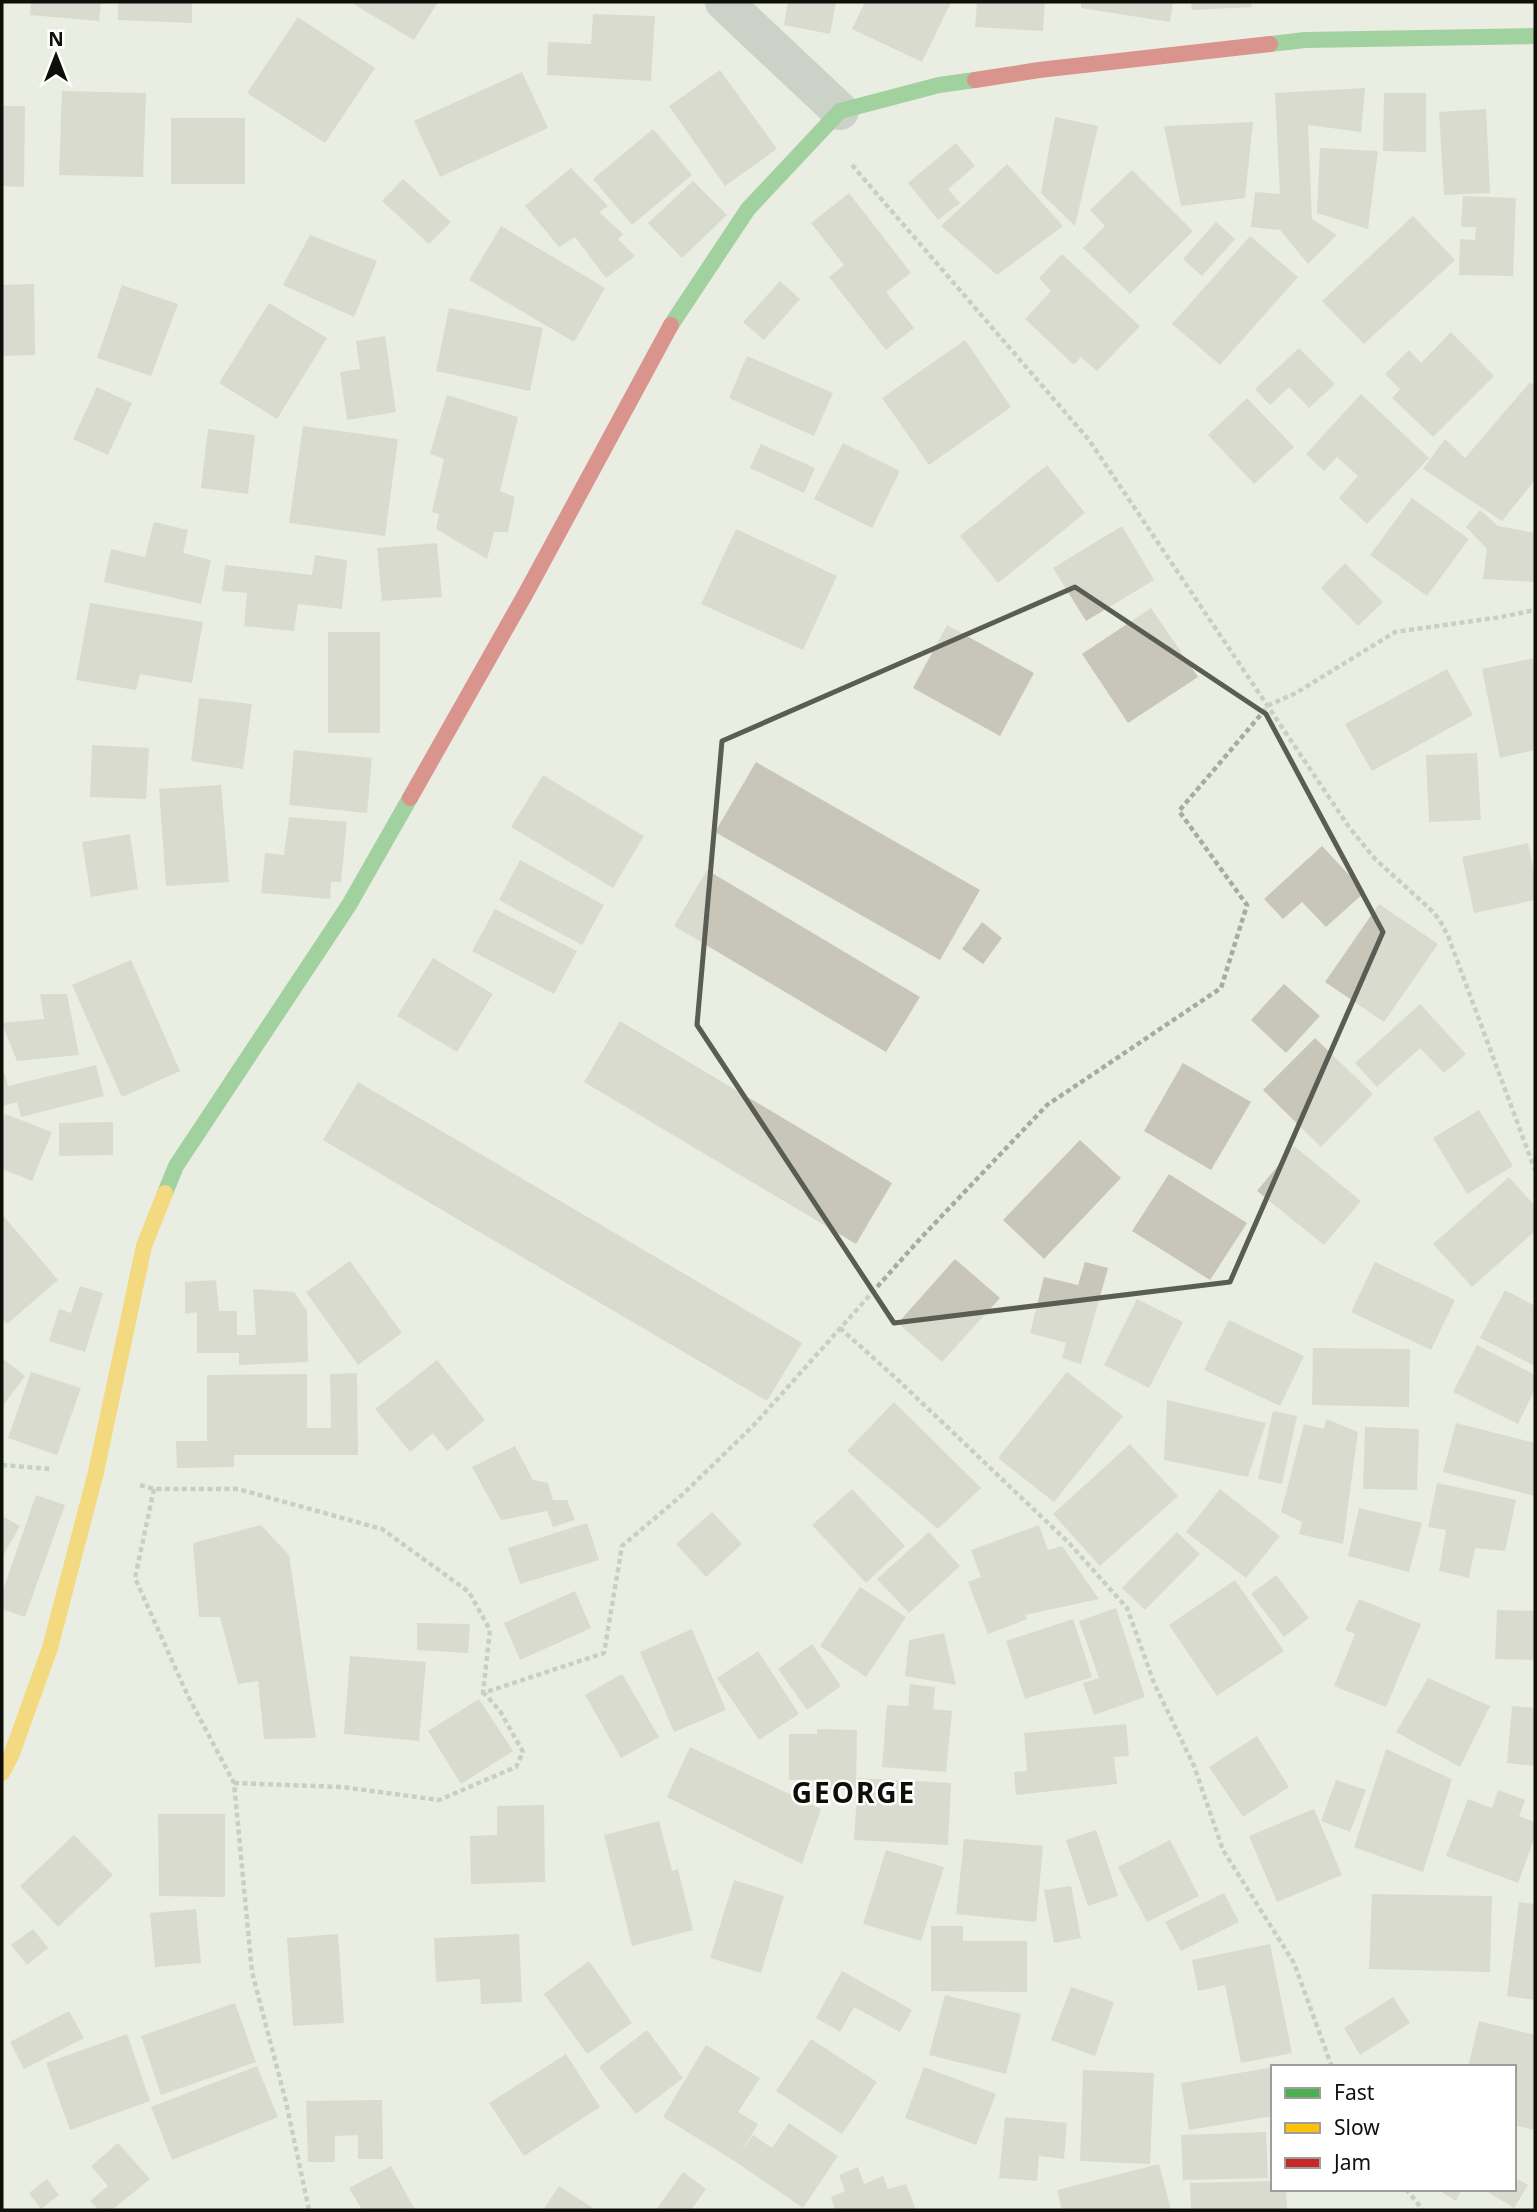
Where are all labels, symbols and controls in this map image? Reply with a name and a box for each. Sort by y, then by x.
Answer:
north arrow [21,21,91,91]
text: N [48,26,64,52]
district label: GEORGE [792,1773,916,1811]
legend [1271,2065,1516,2191]
text: Fast [1334,2078,1375,2106]
text: Slow [1334,2113,1380,2141]
text: Jam [1332,2148,1371,2176]

